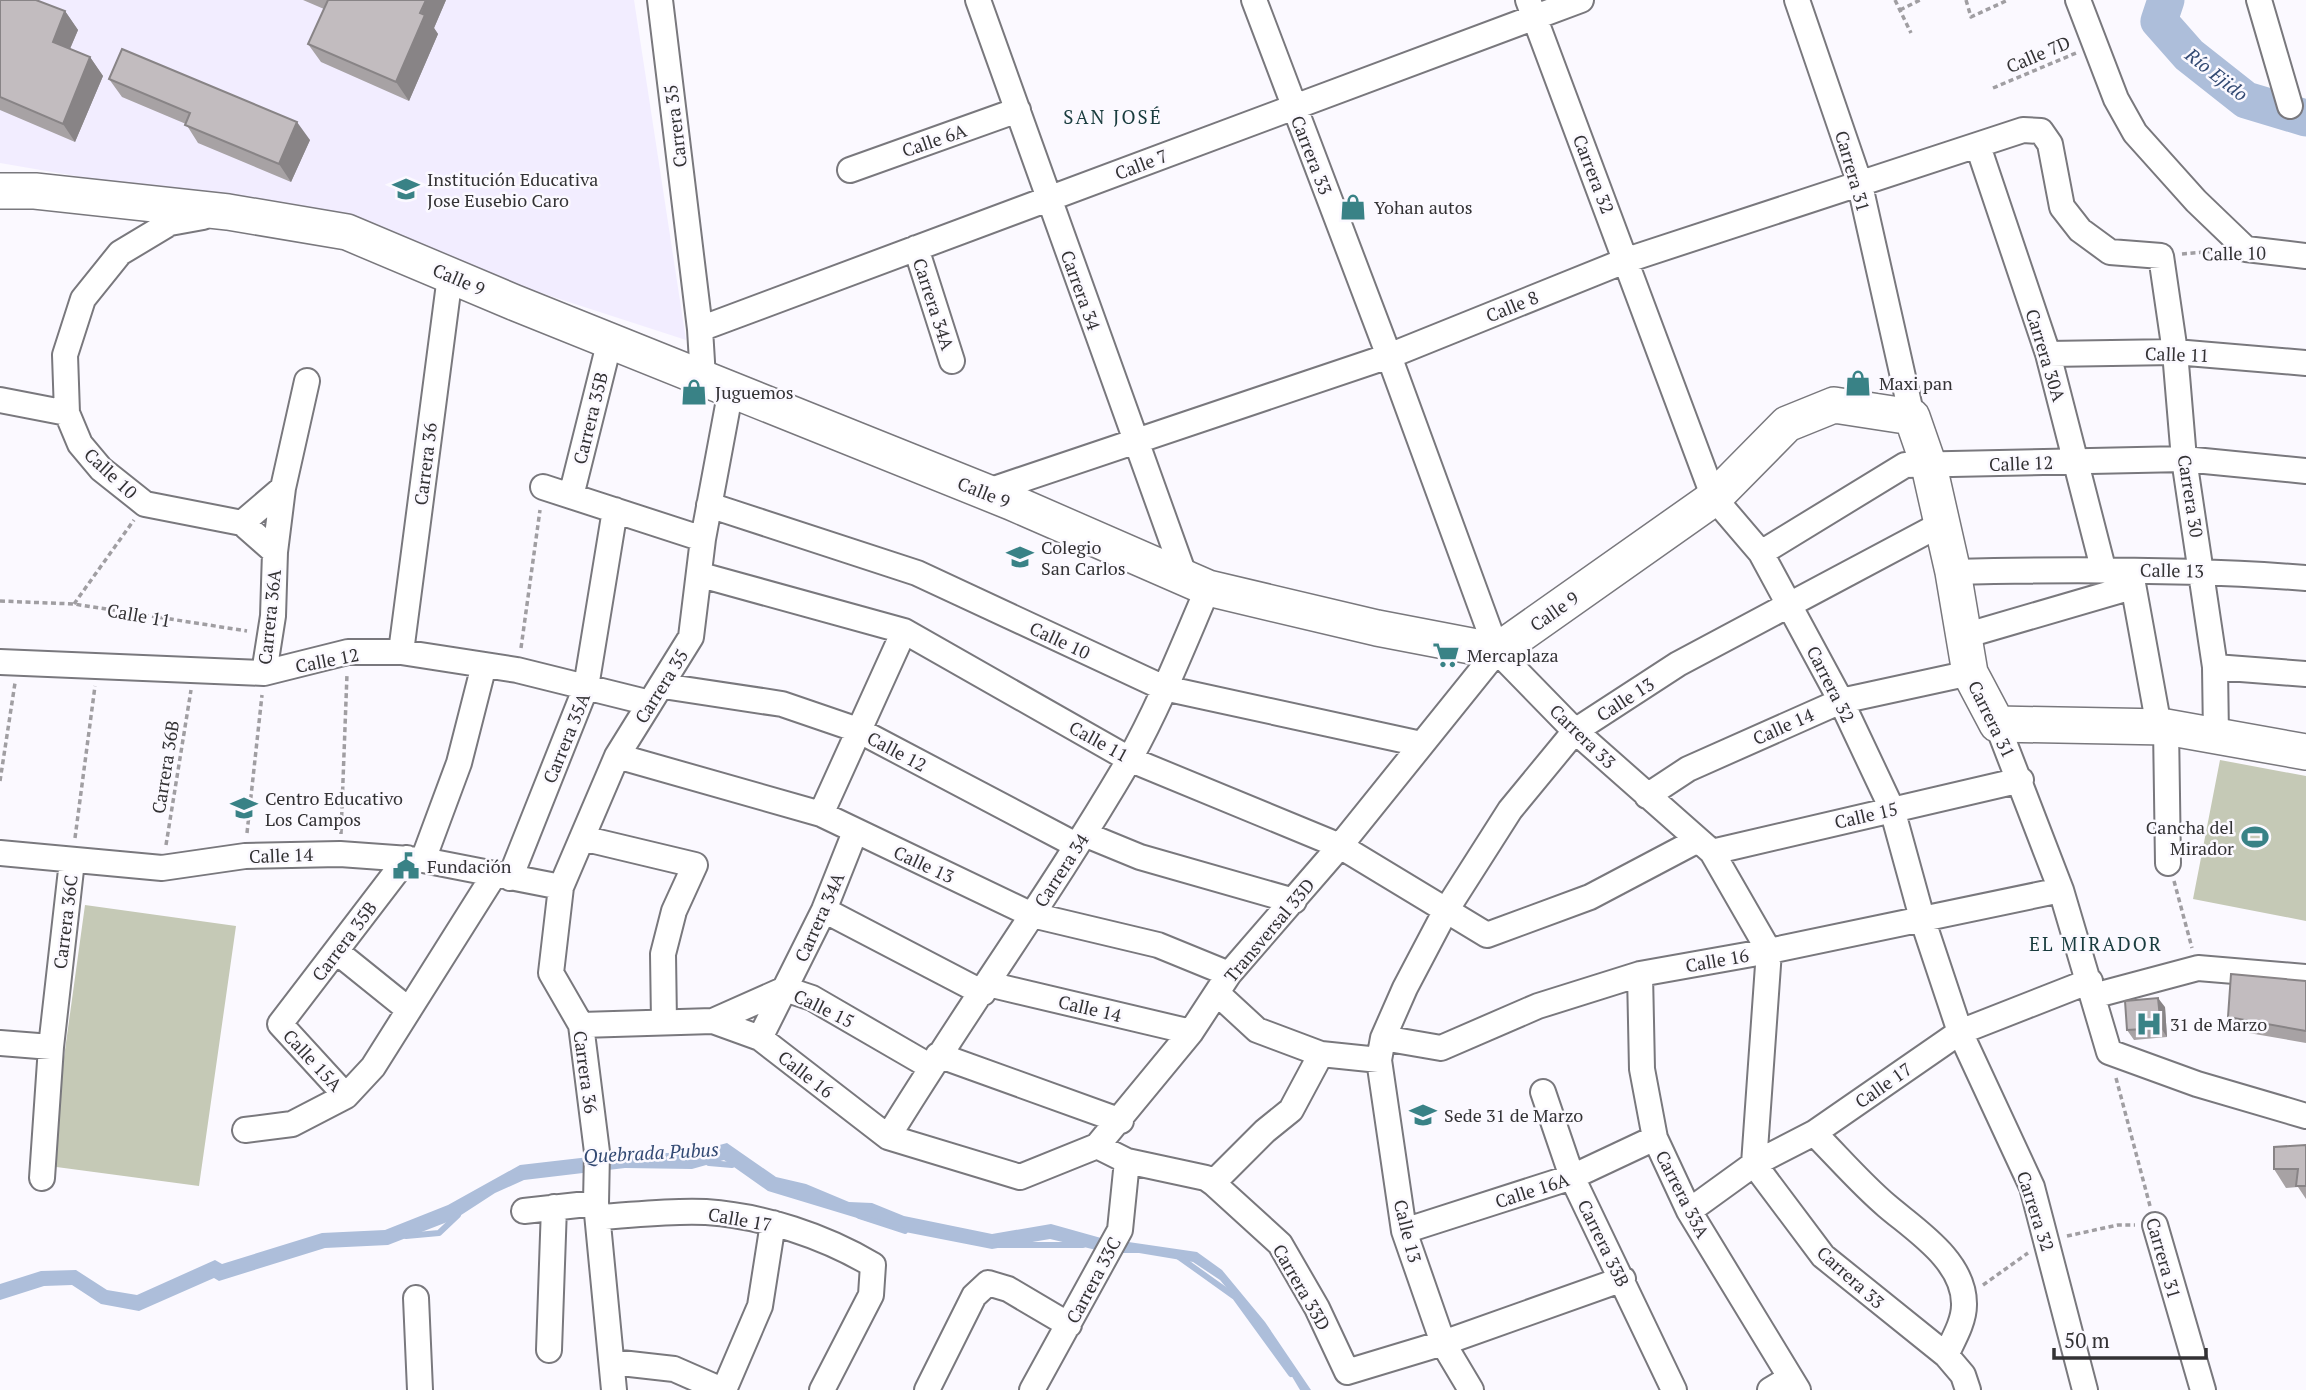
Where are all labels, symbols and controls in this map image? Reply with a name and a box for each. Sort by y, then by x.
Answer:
street label: Calle 7D [2002,30,2074,78]
water label: Río Ejido [2180,41,2253,106]
street label: Carrera 35 [658,83,692,169]
district label: SAN JOSÉ [1063,104,1163,129]
street label: Carrera 33 [1286,112,1338,198]
street label: Calle 6A [898,118,970,162]
street label: Carrera 31 [1830,128,1876,214]
street label: Carrera 32 [1568,131,1620,217]
street label: Calle 7 [1111,143,1171,185]
place label: Institución Educativa Jose Eusebio Caro [427,167,598,212]
school or university icon: Institución Educativa Jose Eusebio Caro [391,174,421,204]
shop icon: Yohan autos [1338,192,1368,222]
place label: Yohan autos [1374,195,1472,219]
street label: Calle 10 [2202,240,2266,266]
street label: Carrera 34 [1056,247,1107,334]
street label: Carrera 34A [908,255,960,354]
street label: Calle 9 [429,257,489,301]
street label: Calle 8 [1482,285,1542,327]
street label: Carrera 30A [2021,306,2072,405]
street label: Calle 11 [2145,341,2209,367]
shop icon: Maxi pan [1843,368,1873,398]
street label: Carrera 35B [567,369,613,467]
place label: Maxi pan [1879,371,1953,395]
shop icon: Juguemos [679,377,709,407]
place label: Juguemos [715,380,794,404]
street label: Carrera 36 [408,421,442,507]
street label: Calle 10 [79,442,143,504]
street label: Calle 12 [1989,450,2053,476]
street label: Carrera 30 [2173,453,2209,539]
street label: Calle 9 [954,471,1014,513]
place label: Colegio San Carlos [1041,535,1126,580]
school or university icon: Colegio San Carlos [1005,542,1035,572]
street label: Calle 13 [2140,557,2204,583]
street label: Carrera 36A [252,568,286,666]
street label: Calle 9 [1525,586,1583,636]
street label: Calle 11 [105,598,173,632]
street label: Calle 10 [1026,616,1094,664]
supermarket icon: Mercaplaza [1431,640,1461,670]
street label: Calle 12 [293,642,361,678]
street label: Carrera 32 [1801,642,1861,726]
place label: Mercaplaza [1467,643,1559,667]
street label: Carrera 35 [629,644,693,728]
street label: Calle 13 [1592,671,1658,727]
street label: Carrera 31 [1963,676,2021,762]
street label: Carrera 35A [537,689,595,787]
street label: Carrera 33 [1545,698,1621,774]
street label: Calle 14 [1749,702,1818,750]
street label: Calle 11 [1065,715,1133,767]
street label: Carrera 36B [146,719,184,815]
street label: Calle 12 [863,725,931,777]
place label: Centro Educativo Los Campos [265,786,403,831]
school or university icon: Centro Educativo Los Campos [229,793,259,823]
street label: Calle 15 [1832,796,1900,834]
place label: Cancha del Mirador [2146,815,2234,860]
sports icon: Cancha del Mirador [2240,822,2270,852]
street label: Carrera 34 [1028,828,1094,911]
street label: Calle 13 [890,840,958,888]
street label: Calle 14 [249,842,314,868]
public building icon: Fundación [391,851,421,881]
place label: Fundación [427,854,512,878]
street label: Carrera 34A [789,868,850,965]
street label: Transversal 33D [1219,873,1319,987]
street label: Carrera 36C [47,874,83,970]
street label: Carrera 35B [306,896,382,986]
district label: EL MIRADOR [2029,931,2163,956]
street label: Calle 16 [1683,943,1751,977]
street label: Calle 15 [790,983,858,1033]
street label: Calle 14 [1056,989,1124,1027]
hospital icon: 31 de Marzo [2134,1009,2164,1039]
place label: 31 de Marzo [2170,1012,2267,1036]
street label: Calle 15A [278,1024,348,1097]
street label: Carrera 36 [568,1029,604,1115]
street label: Calle 16 [773,1045,839,1103]
street label: Calle 17 [1850,1057,1916,1113]
school or university icon: Sede 31 de Marzo [1408,1100,1438,1130]
place label: Sede 31 de Marzo [1444,1103,1583,1127]
water label: Quebrada Pubus [583,1136,719,1168]
street label: Carrera 33A [1651,1146,1716,1243]
street label: Calle 16A [1492,1167,1573,1213]
street label: Carrera 32 [2012,1168,2060,1254]
street label: Carrera 33B [1573,1195,1635,1291]
street label: Calle 13 [1389,1197,1427,1265]
street label: Calle 17 [706,1202,774,1236]
street label: Carrera 31 [2141,1215,2187,1301]
street label: Carrera 33C [1060,1233,1126,1327]
street label: Carrera 33D [1268,1239,1336,1335]
street label: Carrera 33 [1812,1240,1890,1314]
scale bar [2054,1316,2206,1360]
text: 50 m [2064,1326,2110,1354]

